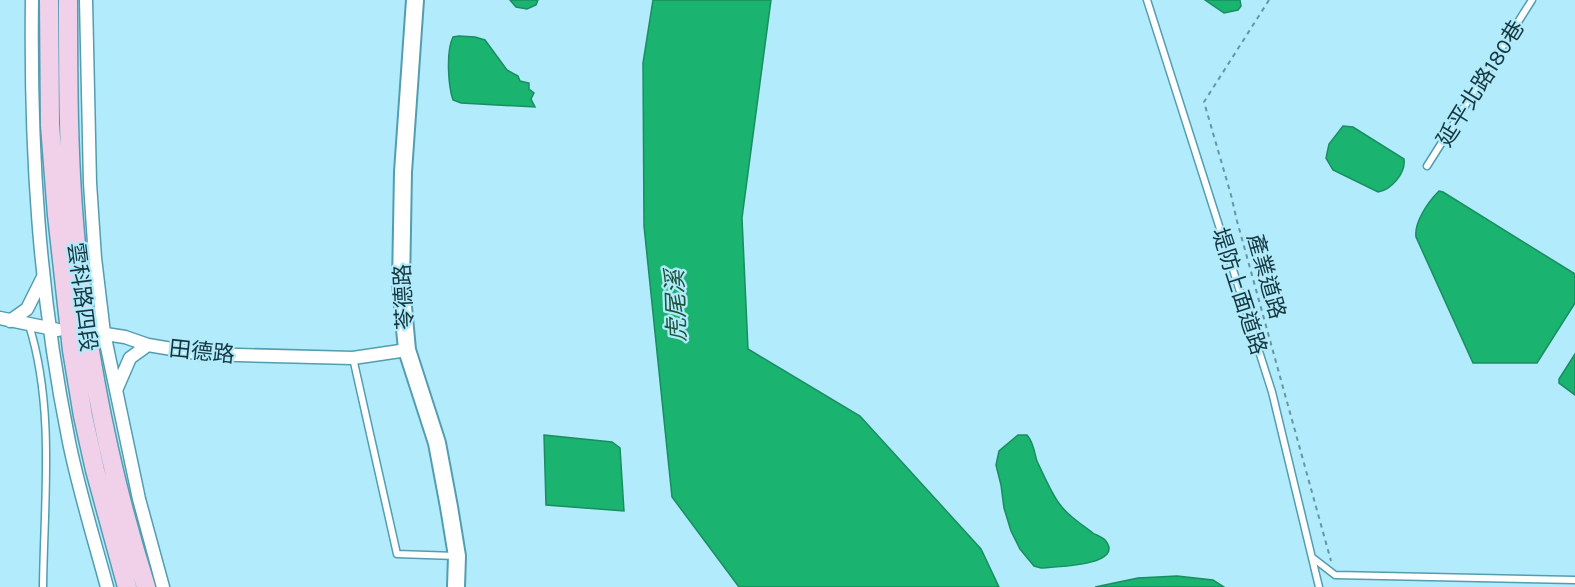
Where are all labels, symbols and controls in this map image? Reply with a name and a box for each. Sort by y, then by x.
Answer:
street label: 延平北路180巷 [1432,16,1530,151]
street label: 堤防上面道路 [1206,225,1272,358]
street label: 產業道路 [1241,230,1291,322]
street label: 雲科路四段 [62,241,102,353]
street label: 苓德路 [389,263,419,331]
water label: 虎尾溪 [661,267,691,342]
street label: 田德路 [168,336,236,368]

